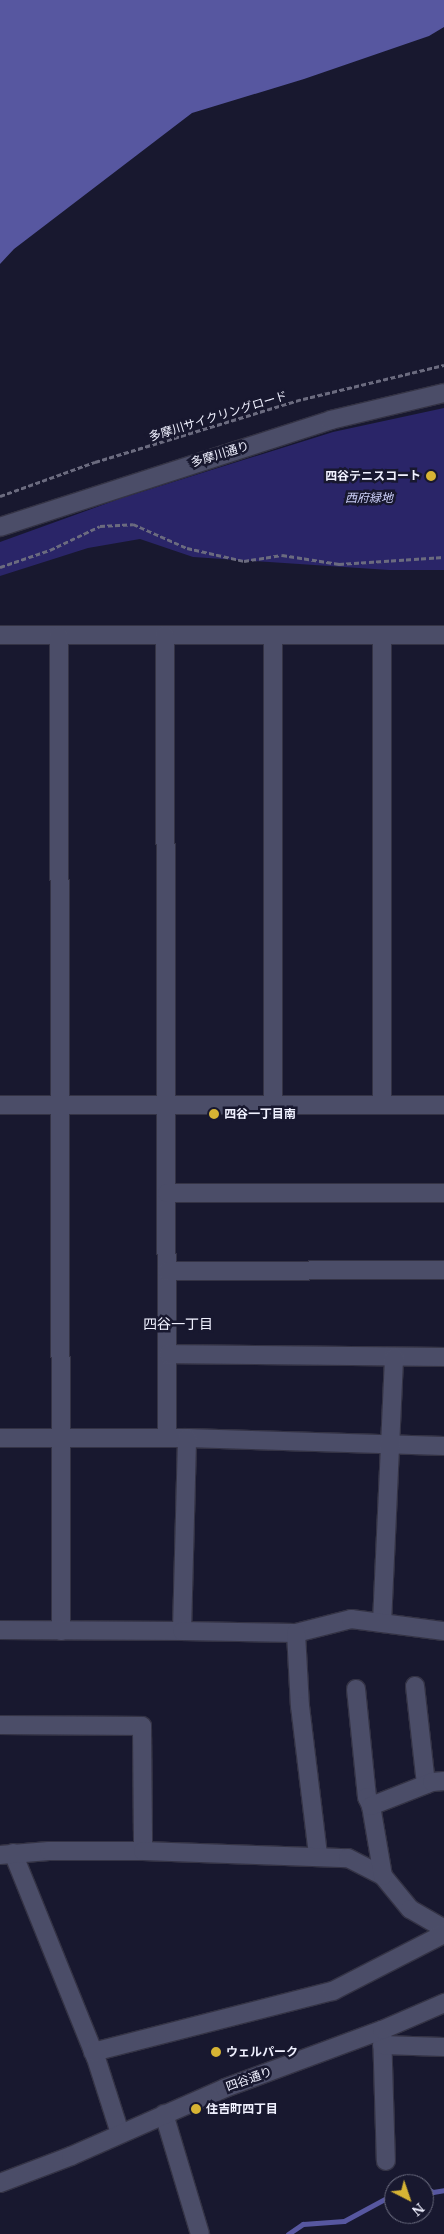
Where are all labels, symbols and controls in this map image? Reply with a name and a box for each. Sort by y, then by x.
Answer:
street label: 多摩川サイクリングロード [147,388,289,444]
street label: 多摩川通り [189,438,251,470]
place label: 四谷テニスコート [325,469,421,483]
marker: 四谷テニスコート [425,470,437,482]
park label: 西府緑地 [345,491,393,505]
place label: 四谷一丁目南 [224,1107,296,1121]
marker: 四谷一丁目南 [208,1108,220,1120]
district label: 四谷一丁目 [143,1316,213,1332]
place label: ウェルパーク [226,2045,298,2059]
marker: ウェルパーク [210,2046,222,2058]
street label: 四谷通り [224,2064,274,2094]
place label: 住吉町四丁目 [206,2102,278,2116]
marker: 住吉町四丁目 [190,2103,202,2115]
north arrow [384,2174,434,2224]
text: N [408,2199,429,2221]

